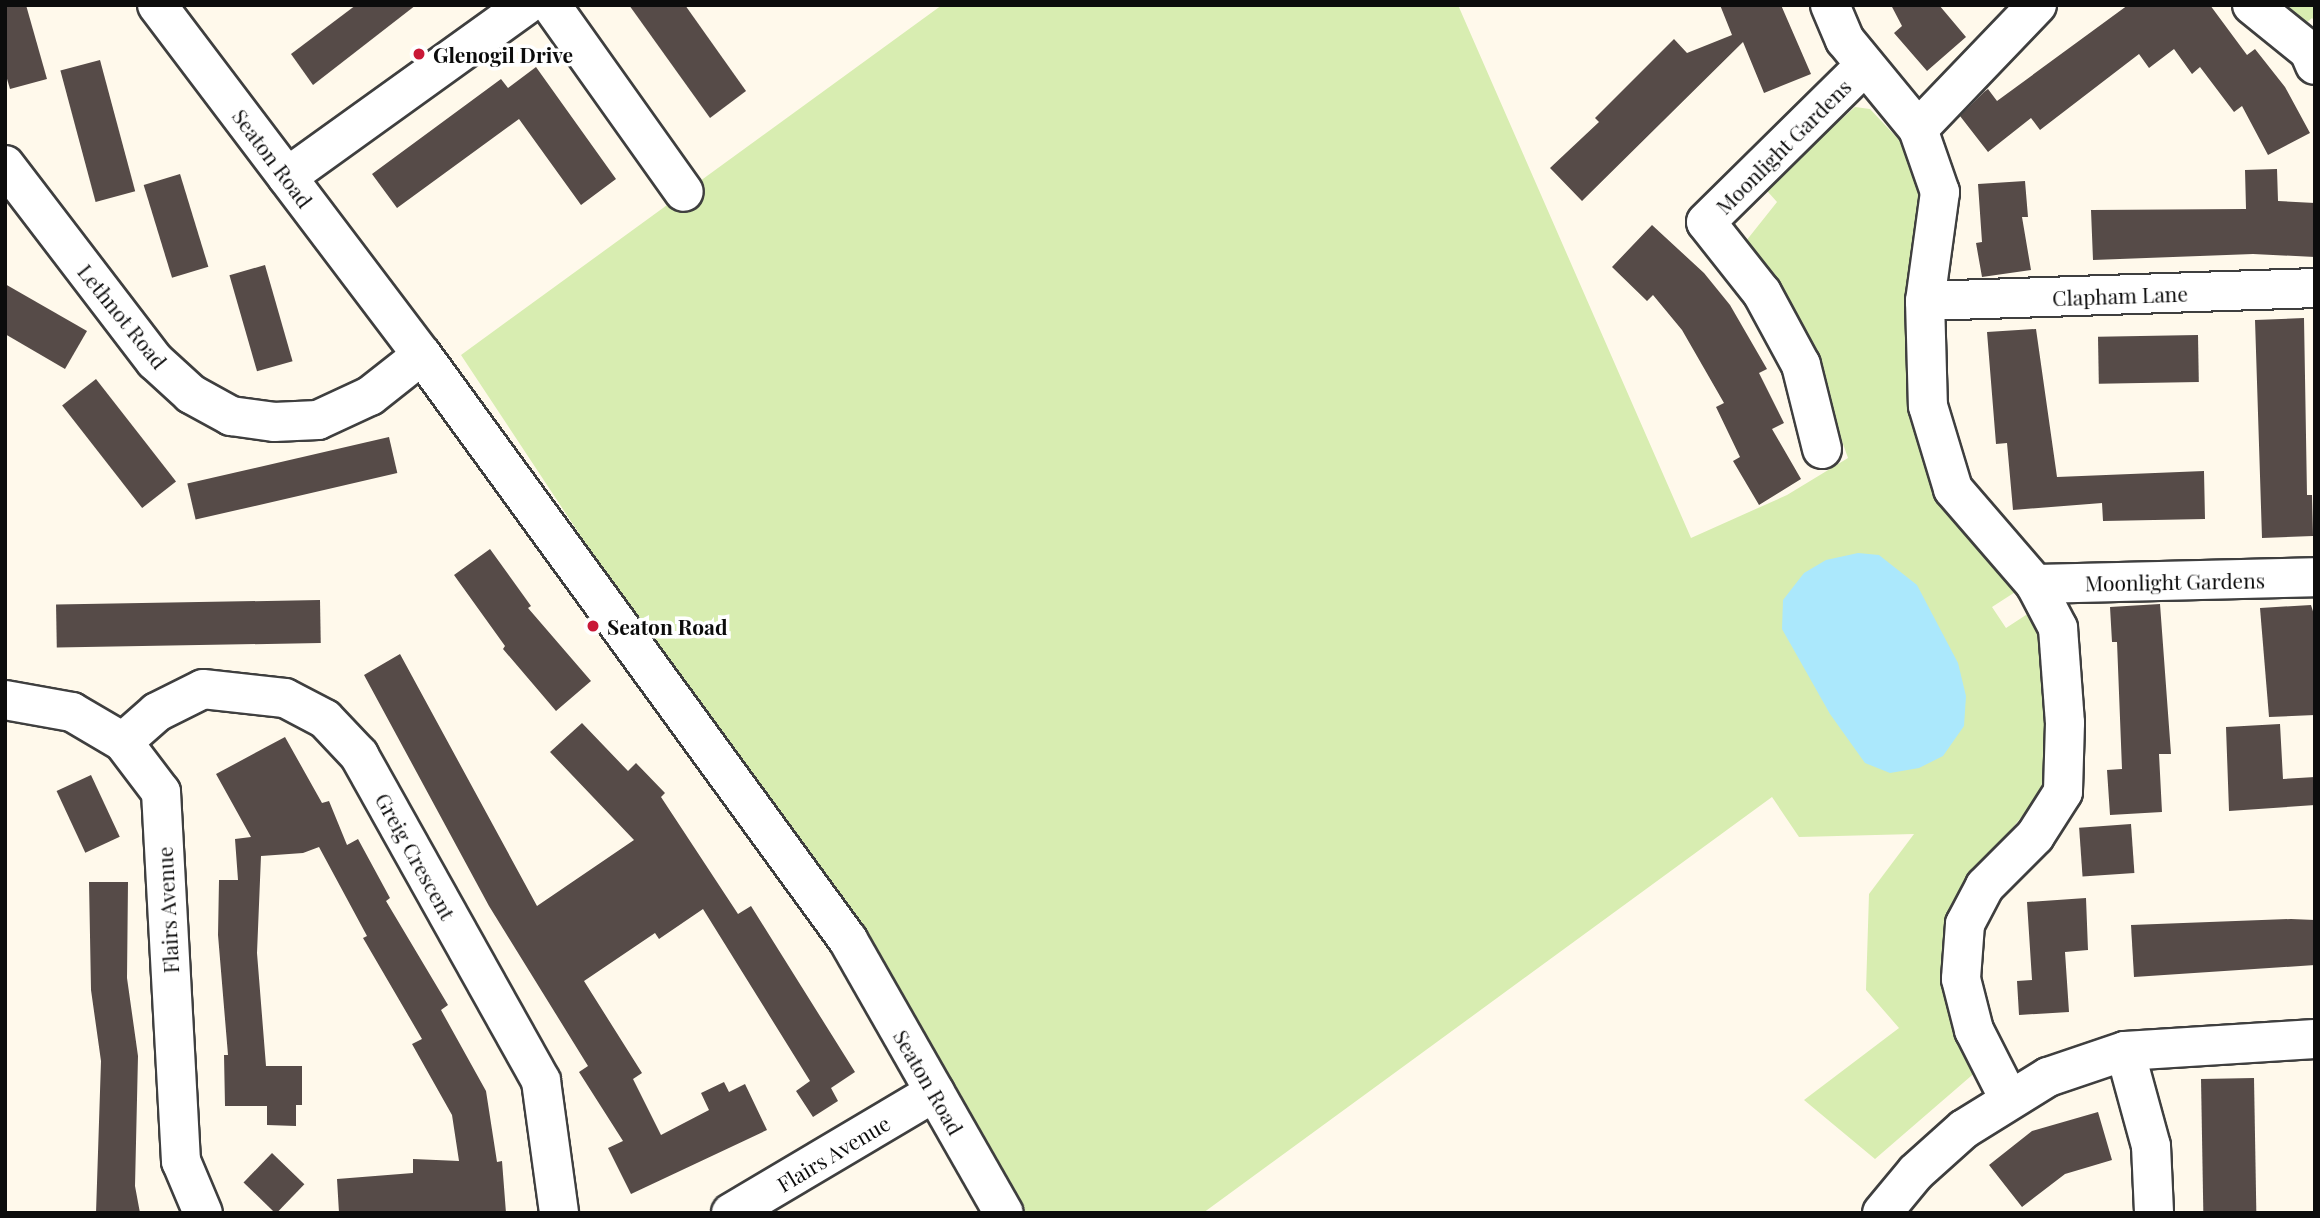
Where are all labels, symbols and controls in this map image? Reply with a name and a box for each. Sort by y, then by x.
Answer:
place label: Glenogil Drive [433,41,573,67]
marker: Glenogil Drive [411,46,427,62]
street label: Moonlight Gardens [1710,73,1856,219]
street label: Seaton Road [228,104,318,212]
street label: Lethnot Road [73,259,173,373]
street label: Clapham Lane [2052,280,2188,310]
street label: Moonlight Gardens [2085,567,2265,595]
place label: Seaton Road [607,613,728,639]
marker: Seaton Road [585,618,601,634]
street label: Greig Crescent [371,788,461,924]
street label: Flairs Avenue [151,846,183,974]
street label: Seaton Road [889,1025,969,1139]
street label: Flairs Avenue [772,1109,894,1197]

